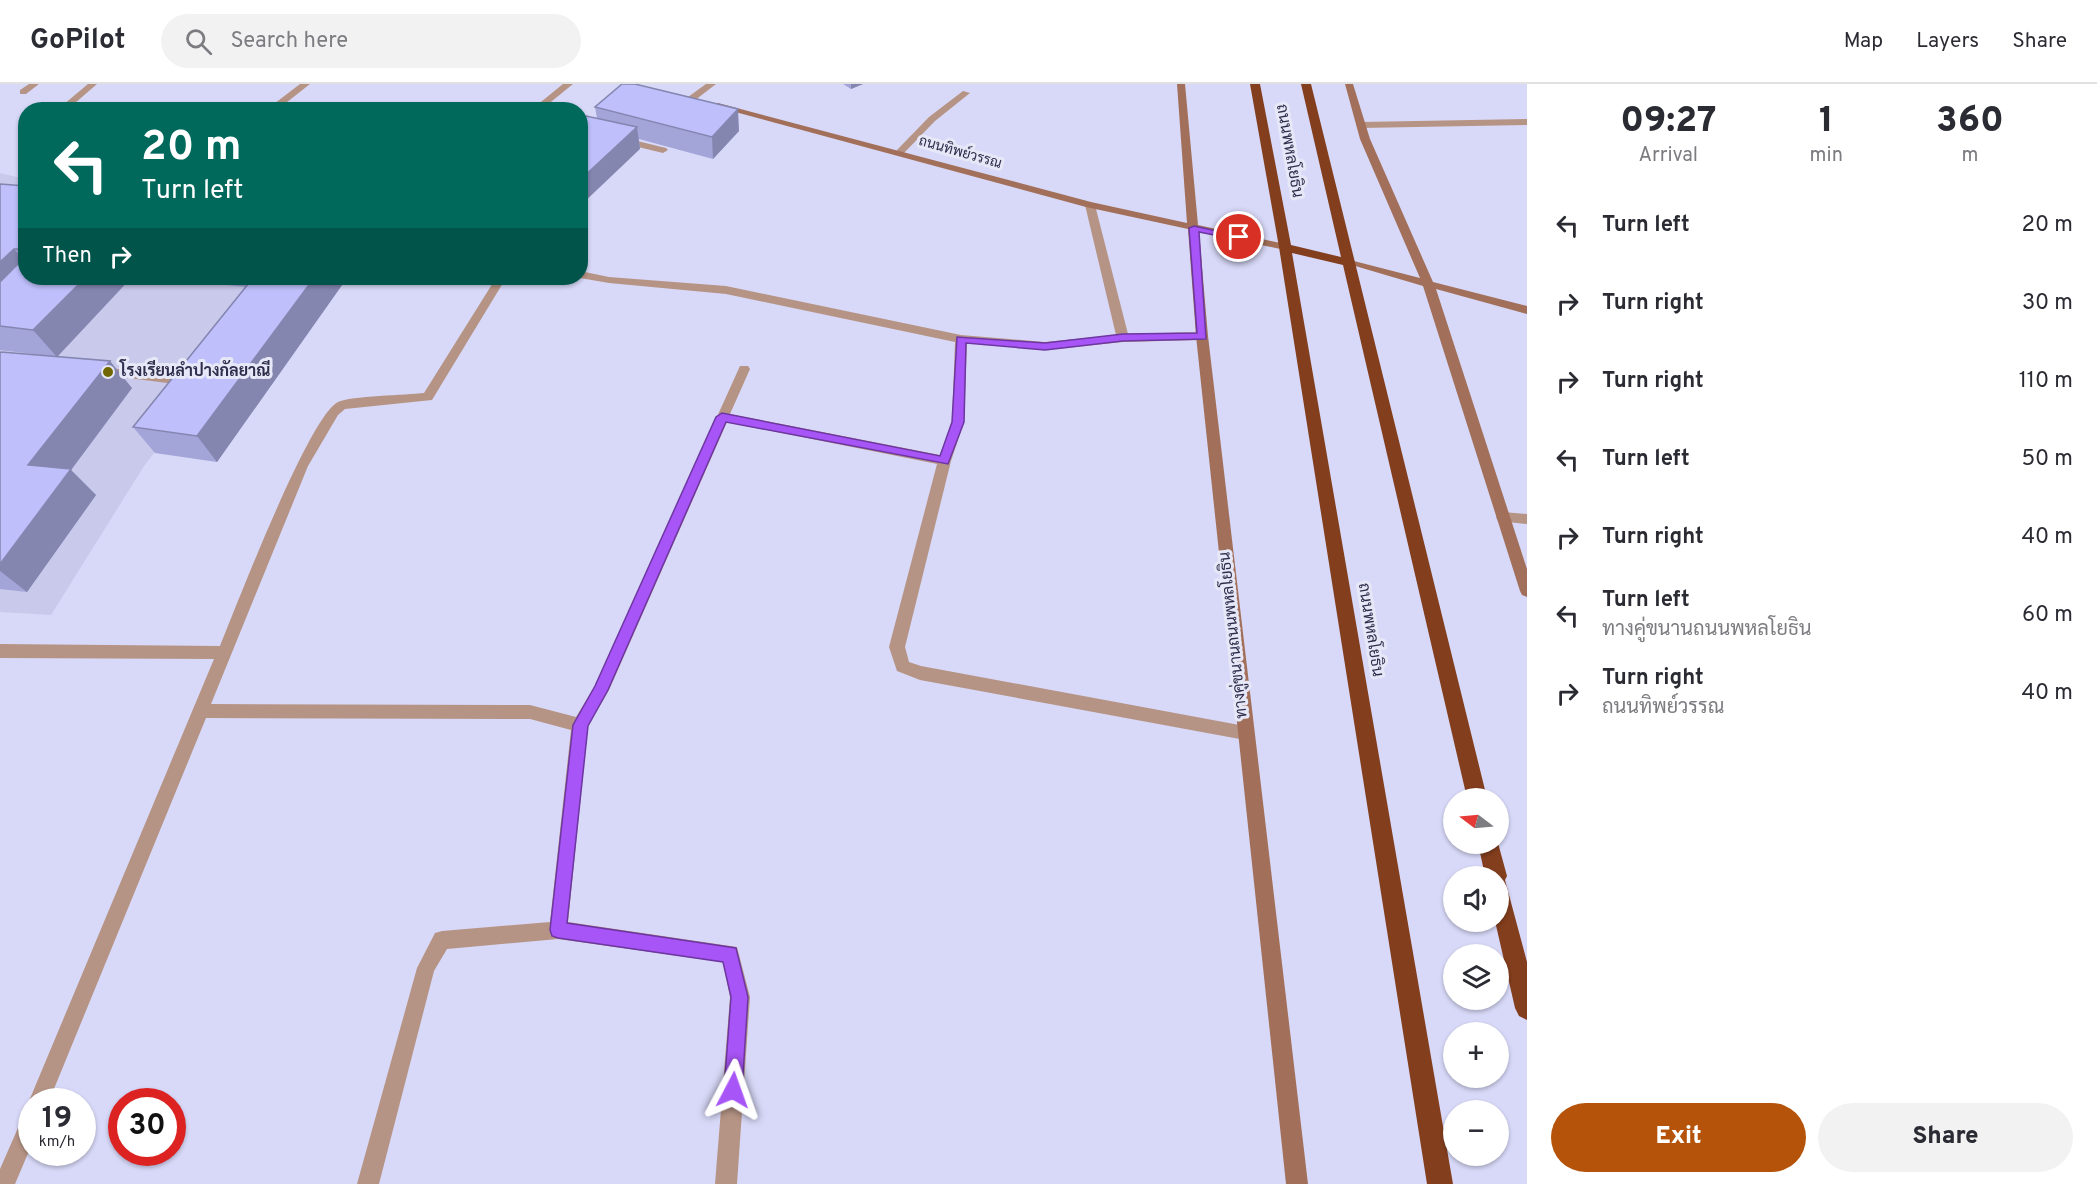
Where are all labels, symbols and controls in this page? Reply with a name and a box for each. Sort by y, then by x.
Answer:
search box [161,14,581,68]
text: GoPilot [30,23,125,59]
icon: search [182,25,215,58]
text: Search here [230,28,348,55]
text: Map [1844,28,1883,55]
text: Layers [1916,28,1979,55]
text: Share [2012,28,2067,55]
text: 09:27 [1620,99,1716,145]
text: 1 [1819,99,1834,145]
text: 360 [1936,99,2004,145]
street label: ถนนพหลโยธิน [1271,102,1310,199]
text: 20 m [141,122,242,175]
icon: left [42,126,120,204]
street label: ถนนทิพย์วรรณ [917,131,1004,173]
text: Arrival [1638,143,1698,169]
text: min [1810,143,1843,169]
text: m [1961,143,1978,169]
text: Turn left [141,174,243,208]
icon: left [1551,209,1584,242]
pin [1213,211,1264,262]
text: Turn left [1602,212,1690,239]
text: 20 m [2022,212,2073,239]
icon: arrive [1222,220,1255,253]
icon: right [104,240,137,273]
text: Then [42,243,92,270]
icon: right [1551,287,1584,320]
text: Turn right [1602,290,1704,317]
text: 30 m [2022,290,2073,317]
place label: โรงเรียนลำปางกัลยาณี [119,359,271,382]
marker: โรงเรียนลำปางกัลยาณี [101,365,115,379]
icon: right [1551,365,1584,398]
text: Turn right [1602,368,1704,395]
text: 110 m [2019,368,2073,395]
icon: left [1551,443,1584,476]
text: Turn left [1602,446,1690,473]
text: 50 m [2021,446,2073,473]
icon: right [1551,521,1584,554]
text: Turn right [1602,524,1704,551]
text: 40 m [2021,524,2073,551]
street label: ทางคู่ขนานถนนพหลโยธิน [1212,551,1253,720]
street label: ถนนพหลโยธิน [1353,581,1390,678]
text: Turn left [1602,587,1690,614]
icon: left [1551,599,1584,632]
text: 60 m [2022,602,2073,629]
text: ทางคู่ขนานถนนพหลโยธิน [1602,617,1811,643]
text: Turn right [1602,665,1704,692]
icon: right [1551,677,1584,710]
text: 40 m [2021,680,2073,707]
text: ถนนทิพย์วรรณ [1602,695,1724,721]
north arrow [1443,788,1509,854]
map controls [1443,788,1509,1166]
button: sound [1443,866,1509,932]
button: layers [1443,944,1509,1010]
button: + [1443,1022,1509,1088]
position arrow [701,1058,765,1122]
speed limit sign: 30 [108,1088,186,1166]
button: − [1443,1100,1509,1166]
text: 19 [42,1101,72,1138]
button: Exit [1551,1103,1806,1172]
button: Share [1818,1103,2073,1172]
text: km/h [39,1133,75,1152]

